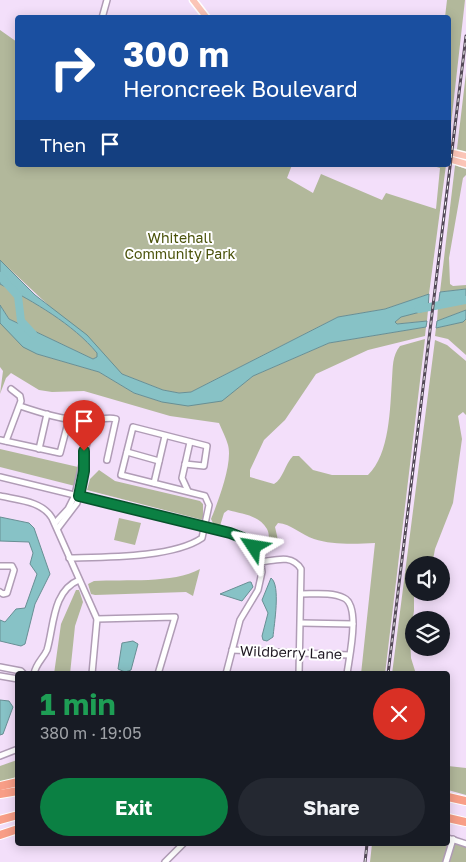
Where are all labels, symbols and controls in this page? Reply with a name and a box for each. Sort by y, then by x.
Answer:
text: 300 m [123,33,229,75]
icon: right [40,35,105,100]
text: Heroncreek Boulevard [123,75,358,102]
icon: arrive [96,130,124,158]
text: Then [40,133,86,156]
park label: Whitehall Community Park [124,229,236,262]
pin [63,400,105,451]
icon: arrive [70,407,98,435]
position arrow [227,520,279,572]
map controls [405,556,450,656]
button: sound [405,556,450,601]
button: layers [405,611,450,656]
street label: Wildberry Lane [240,642,342,662]
text: 1 min [40,686,116,722]
button: close [373,688,425,740]
text: 380 m · 19:05 [40,723,141,743]
button: Exit [40,778,228,836]
button: Share [238,778,425,836]

